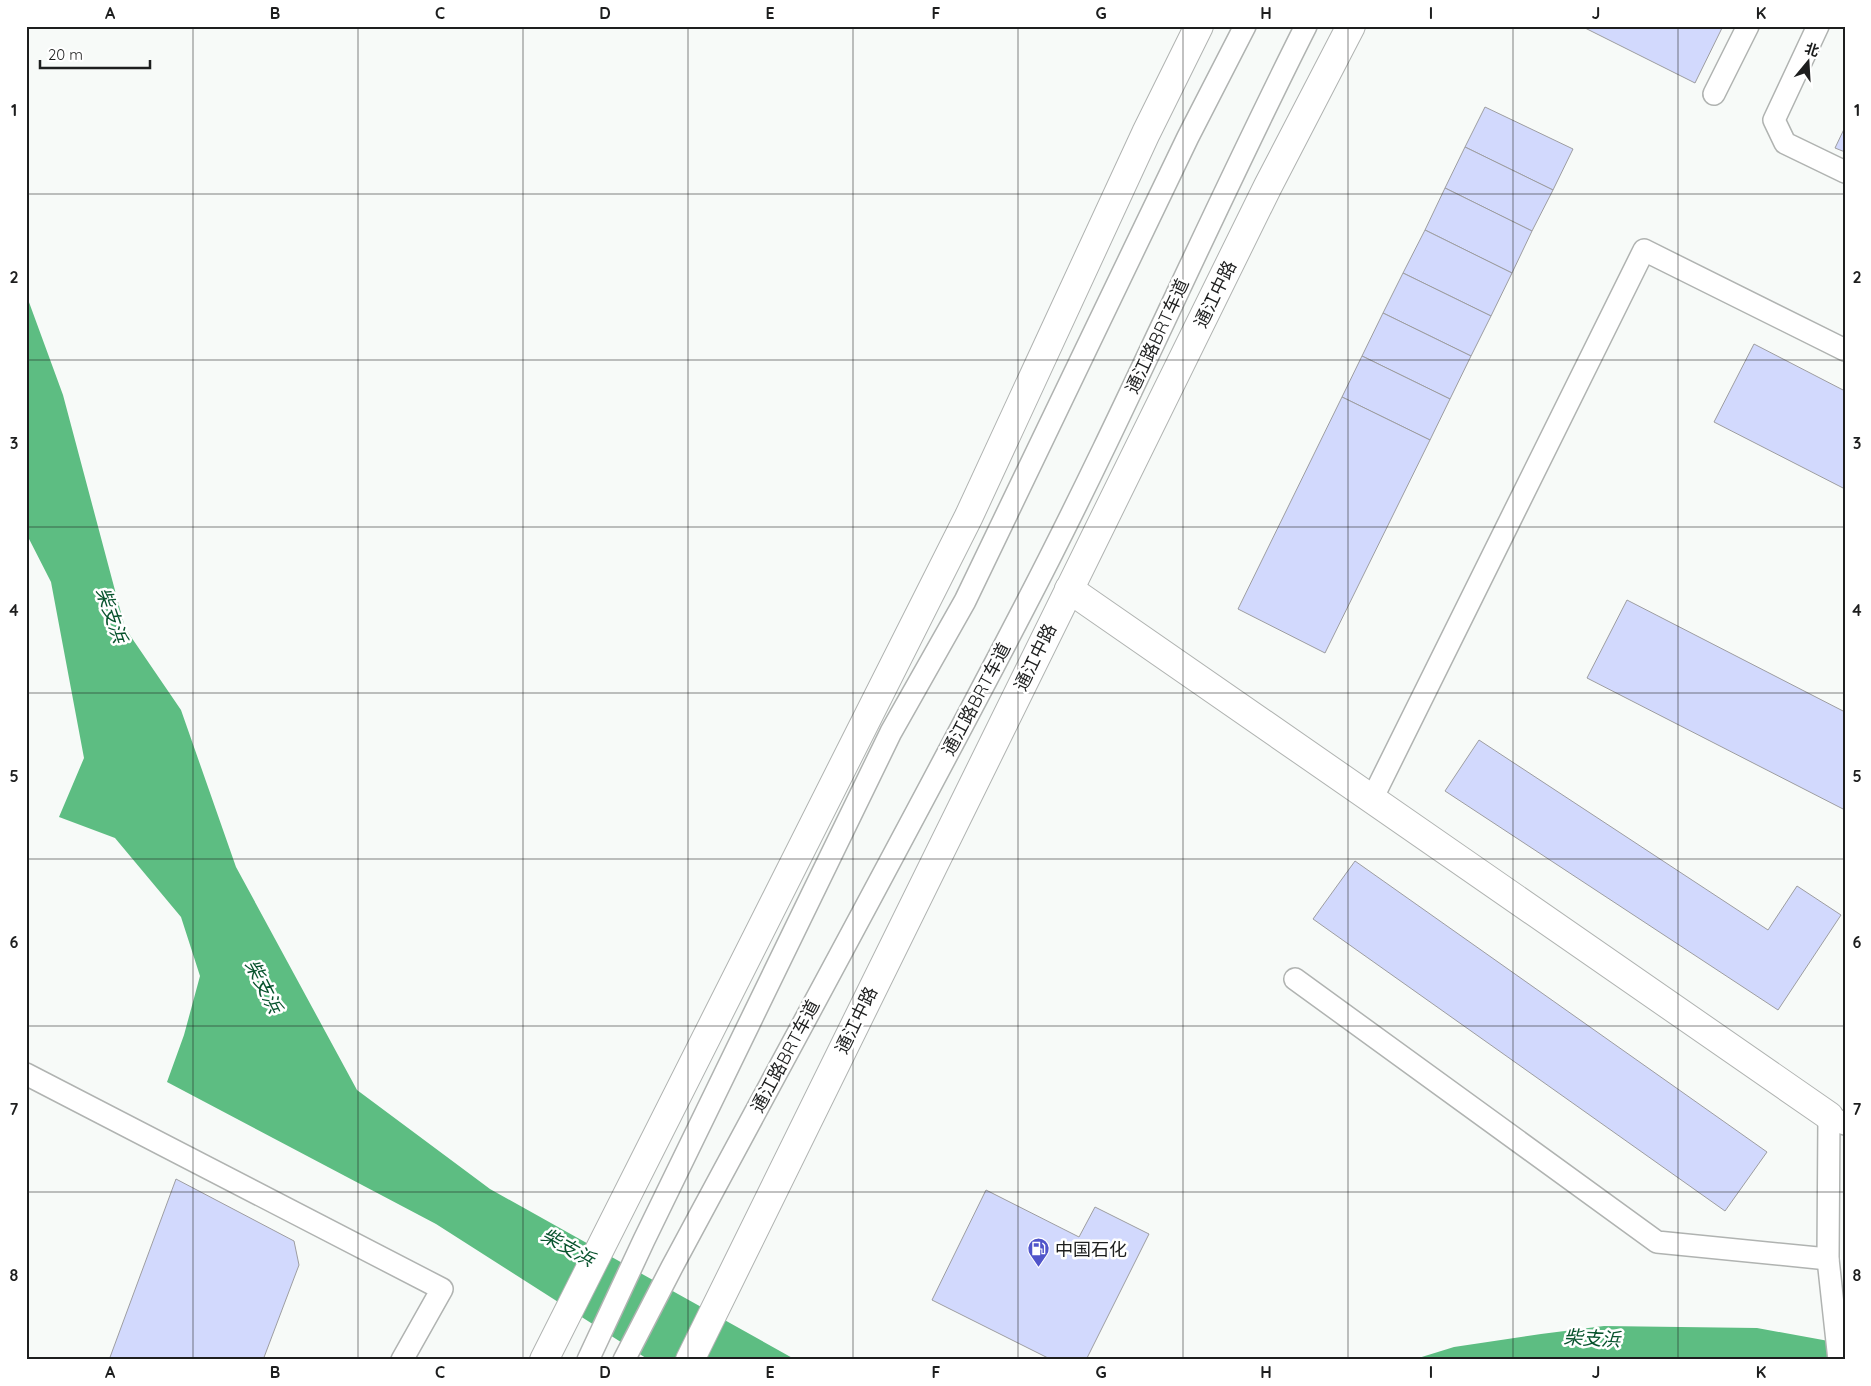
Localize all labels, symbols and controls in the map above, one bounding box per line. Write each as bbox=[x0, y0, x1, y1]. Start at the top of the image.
text: A bbox=[105, 3, 116, 23]
text: B bbox=[270, 3, 280, 23]
text: C bbox=[435, 3, 445, 23]
text: D bbox=[599, 3, 611, 23]
text: E bbox=[765, 3, 775, 23]
text: F bbox=[932, 3, 941, 23]
text: G bbox=[1095, 3, 1107, 23]
text: H bbox=[1260, 3, 1272, 23]
text: I bbox=[1429, 3, 1433, 23]
text: J bbox=[1592, 3, 1600, 23]
text: K bbox=[1756, 3, 1766, 23]
scale bar bbox=[40, 38, 150, 70]
north arrow bbox=[1784, 38, 1834, 88]
text: 北 bbox=[1803, 39, 1821, 60]
text: 20 m bbox=[48, 45, 83, 64]
text: 1 bbox=[11, 100, 17, 120]
text: 1 bbox=[1854, 100, 1860, 120]
street label: 通江中路 bbox=[1189, 257, 1241, 331]
text: 2 bbox=[9, 267, 19, 287]
text: 2 bbox=[1852, 267, 1862, 287]
street label: 通江路BRT车道 bbox=[1120, 275, 1194, 397]
text: 3 bbox=[10, 433, 18, 453]
text: 3 bbox=[1853, 433, 1861, 453]
water label: 柴支浜 bbox=[91, 584, 133, 648]
text: 4 bbox=[9, 600, 19, 620]
text: 4 bbox=[1852, 600, 1862, 620]
street label: 通江中路 bbox=[1009, 620, 1061, 694]
street label: 通江路BRT车道 bbox=[937, 639, 1015, 759]
text: 5 bbox=[9, 766, 19, 786]
text: 5 bbox=[1852, 766, 1862, 786]
text: 6 bbox=[10, 932, 19, 952]
text: 6 bbox=[1853, 932, 1862, 952]
water label: 柴支浜 bbox=[240, 955, 289, 1019]
street label: 通江中路 bbox=[830, 983, 882, 1057]
street label: 通江路BRT车道 bbox=[746, 996, 824, 1116]
text: 7 bbox=[10, 1099, 19, 1119]
text: 7 bbox=[1853, 1099, 1862, 1119]
water label: 柴支浜 bbox=[537, 1223, 600, 1272]
fuel station icon: 中国石化 bbox=[1027, 1237, 1051, 1268]
place label: 中国石化 bbox=[1055, 1238, 1127, 1261]
text: 8 bbox=[10, 1265, 19, 1285]
text: 8 bbox=[1853, 1265, 1862, 1285]
water label: 柴支浜 bbox=[1563, 1325, 1623, 1352]
text: A bbox=[105, 1362, 116, 1382]
text: B bbox=[270, 1362, 280, 1382]
text: C bbox=[435, 1362, 445, 1382]
text: D bbox=[599, 1362, 611, 1382]
text: E bbox=[765, 1362, 775, 1382]
text: F bbox=[932, 1362, 941, 1382]
text: G bbox=[1095, 1362, 1107, 1382]
text: H bbox=[1260, 1362, 1272, 1382]
text: I bbox=[1429, 1362, 1433, 1382]
text: J bbox=[1592, 1362, 1600, 1382]
text: K bbox=[1756, 1362, 1766, 1382]

